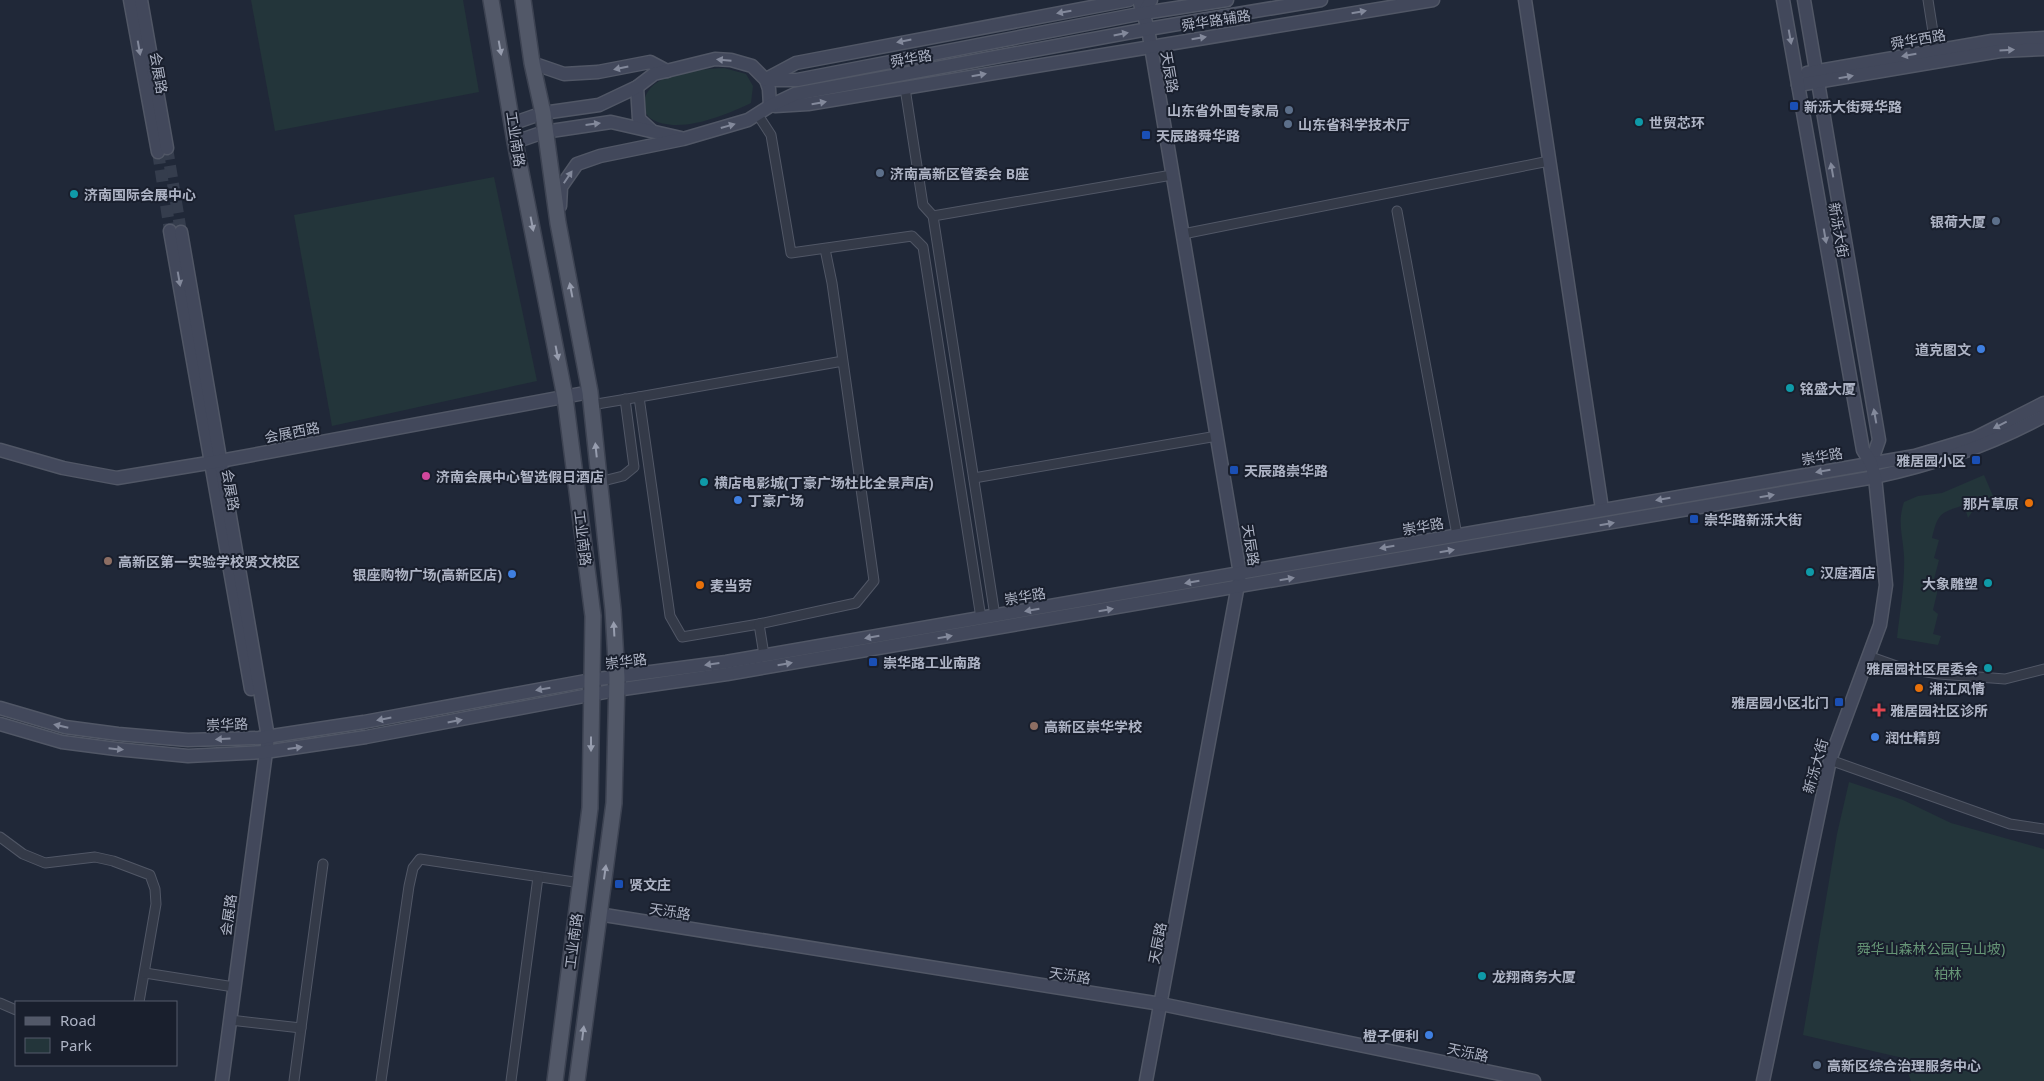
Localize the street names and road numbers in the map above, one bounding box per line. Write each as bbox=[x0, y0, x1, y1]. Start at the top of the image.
street label: 舜华路辅路 bbox=[1180, 5, 1252, 35]
street label: 舜华西路 bbox=[1889, 25, 1947, 53]
street label: 舜华路 bbox=[889, 45, 933, 71]
street label: 天辰路 bbox=[1157, 50, 1183, 94]
street label: 会展路 bbox=[146, 51, 172, 95]
street label: 工业南路 bbox=[502, 110, 530, 168]
street label: 新泺大街 bbox=[1825, 201, 1853, 259]
street label: 会展西路 bbox=[263, 417, 321, 447]
street label: 崇华路 bbox=[1800, 443, 1844, 469]
street label: 会展路 bbox=[218, 468, 244, 512]
street label: 工业南路 bbox=[570, 509, 596, 567]
street label: 崇华路 bbox=[1401, 513, 1445, 539]
street label: 天辰路 bbox=[1238, 523, 1264, 567]
street label: 崇华路 bbox=[1003, 583, 1047, 609]
street label: 崇华路 bbox=[604, 649, 648, 673]
street label: 崇华路 bbox=[206, 714, 248, 734]
street label: 新泺大街 bbox=[1798, 736, 1832, 796]
street label: 会展路 bbox=[216, 893, 240, 937]
street label: 天泺路 bbox=[648, 898, 692, 924]
street label: 工业南路 bbox=[560, 912, 586, 970]
street label: 天辰路 bbox=[1144, 921, 1170, 965]
street label: 天泺路 bbox=[1048, 962, 1092, 988]
street label: 天泺路 bbox=[1445, 1038, 1491, 1066]

